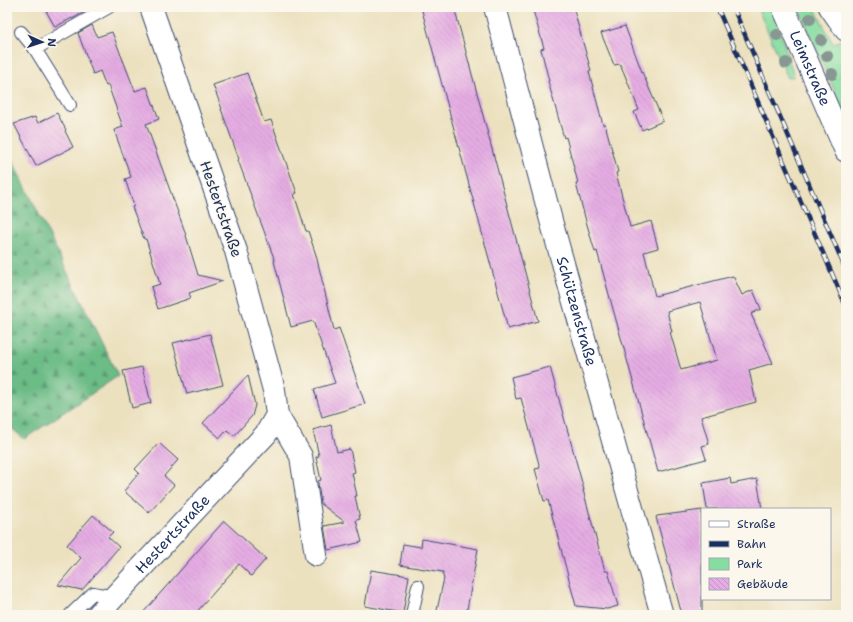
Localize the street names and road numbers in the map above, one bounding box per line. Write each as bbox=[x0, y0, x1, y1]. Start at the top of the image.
street label: Leimstraße bbox=[785, 27, 835, 109]
street label: Hestertstraße bbox=[195, 158, 247, 260]
street label: Schützenstraße bbox=[552, 254, 601, 368]
street label: Hestertstraße bbox=[131, 490, 214, 578]

